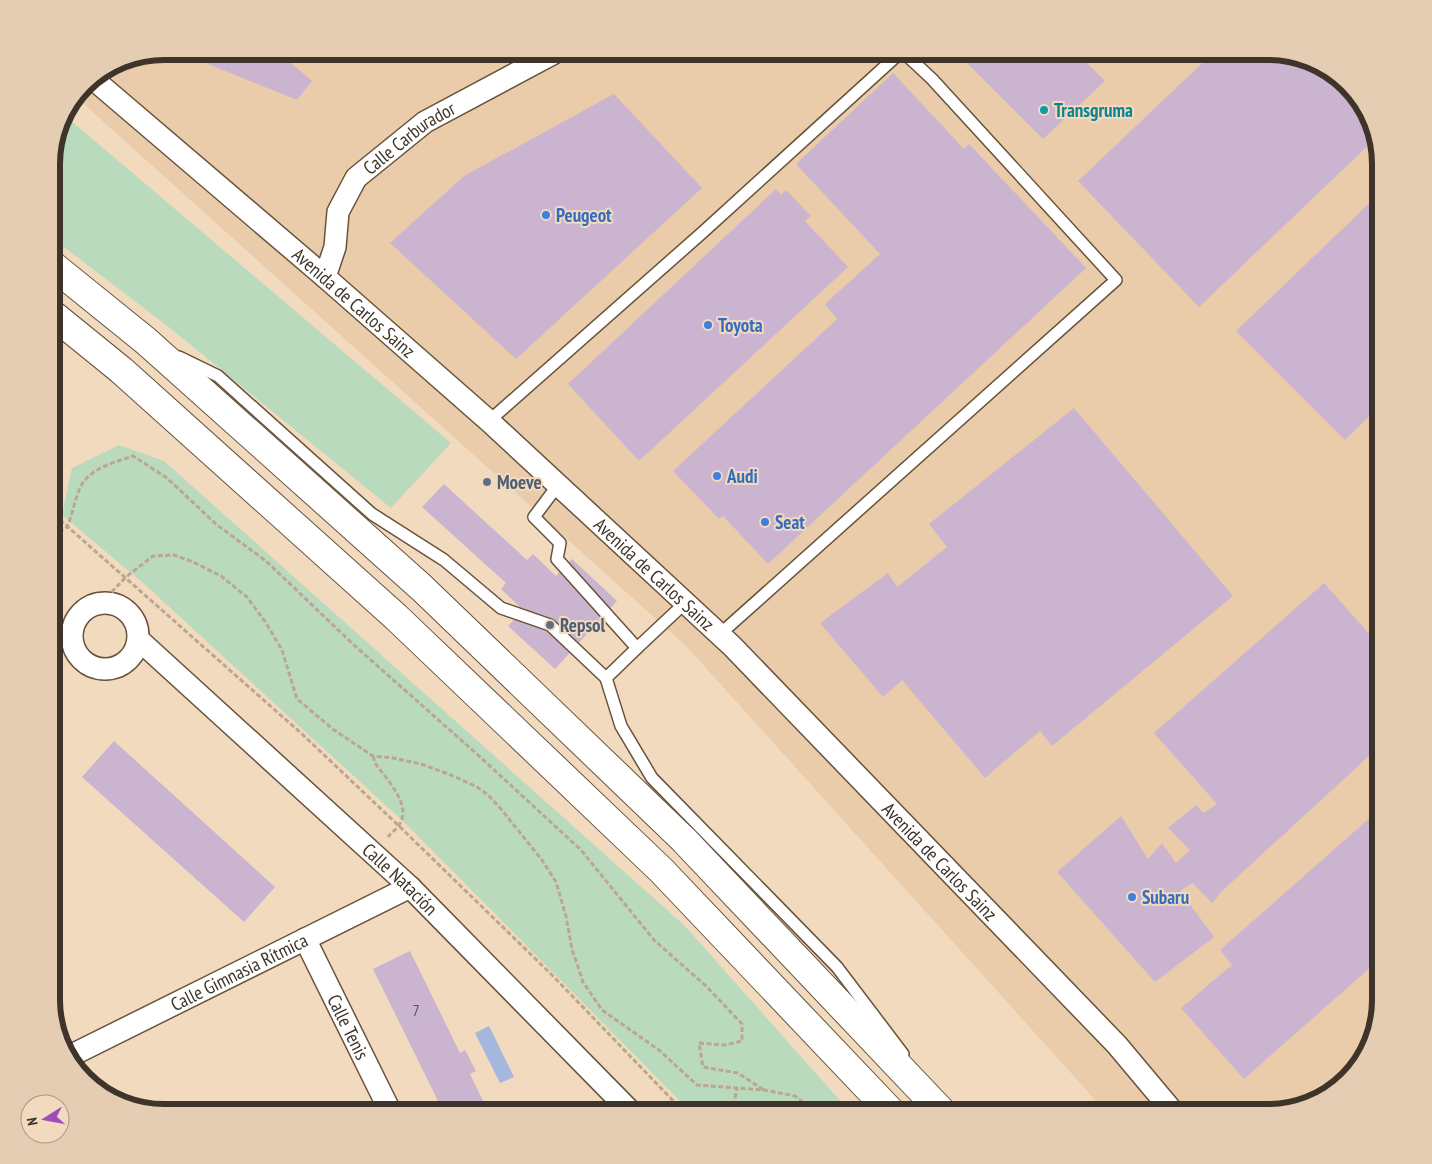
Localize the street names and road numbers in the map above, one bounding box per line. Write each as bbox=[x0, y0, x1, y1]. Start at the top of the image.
street label: Calle Carburador bbox=[358, 96, 460, 180]
street label: Avenida de Carlos Sainz bbox=[287, 242, 420, 363]
street label: Avenida de Carlos Sainz bbox=[589, 512, 720, 636]
street label: Avenida de Carlos Sainz bbox=[877, 797, 1002, 926]
street label: Calle Natación bbox=[357, 838, 443, 920]
street label: Calle Gimnasia Rítmica bbox=[166, 928, 312, 1016]
street label: Calle Tenis bbox=[322, 990, 375, 1063]

